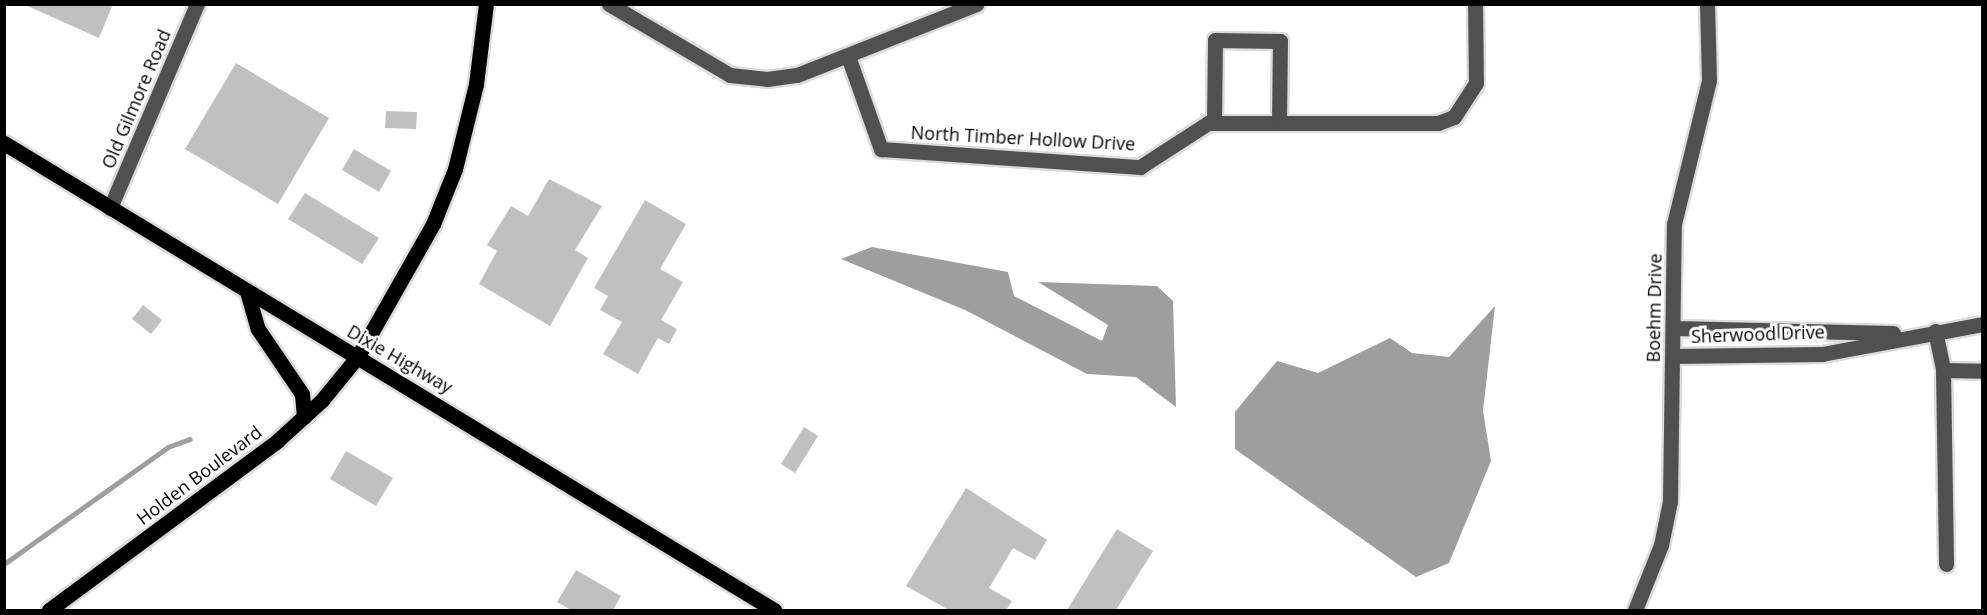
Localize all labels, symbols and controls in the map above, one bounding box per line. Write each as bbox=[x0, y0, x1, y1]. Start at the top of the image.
street label: Old Gilmore Road bbox=[97, 26, 175, 172]
street label: North Timber Hollow Drive bbox=[910, 121, 1136, 155]
street label: Boehm Drive bbox=[1642, 253, 1666, 363]
street label: Dixie Highway bbox=[344, 320, 456, 398]
street label: Sherwood Drive bbox=[1691, 321, 1825, 347]
street label: Holden Boulevard bbox=[132, 421, 266, 529]

